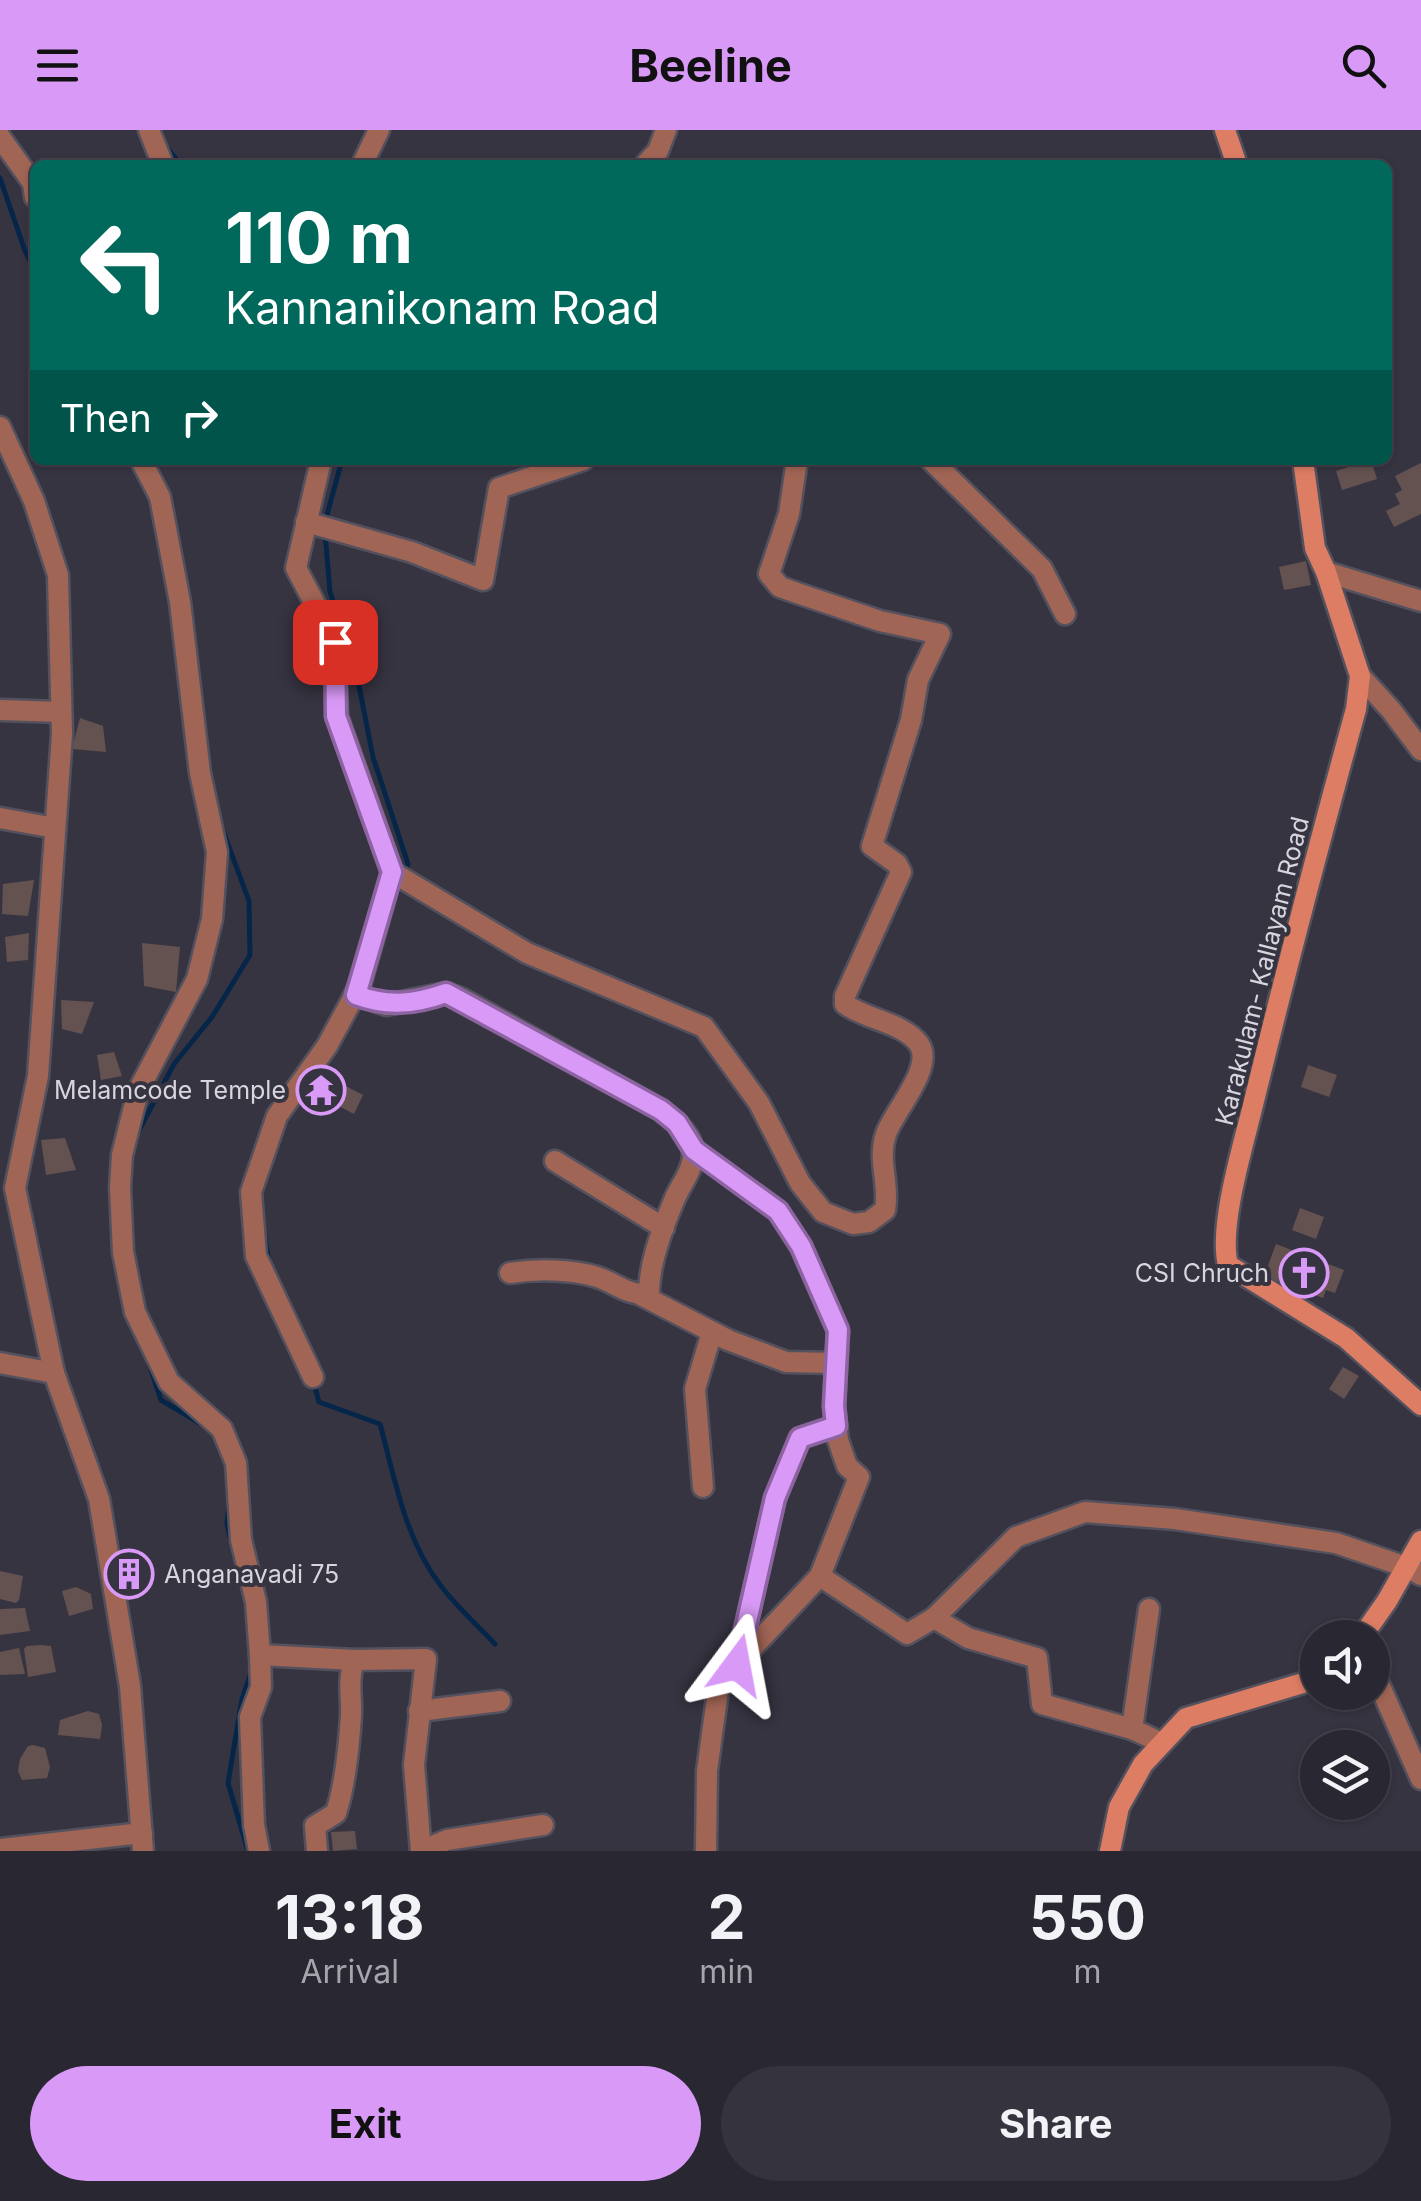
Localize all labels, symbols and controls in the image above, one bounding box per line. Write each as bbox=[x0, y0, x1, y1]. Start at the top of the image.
icon: menu bbox=[30, 38, 85, 93]
text: Beeline bbox=[629, 38, 792, 93]
icon: search bbox=[1336, 38, 1391, 93]
text: 110 m bbox=[225, 195, 413, 280]
icon: left bbox=[60, 200, 190, 330]
text: Kannanikonam Road bbox=[225, 280, 660, 335]
icon: right bbox=[172, 390, 227, 445]
text: Then bbox=[60, 395, 152, 441]
pin bbox=[293, 600, 378, 685]
icon: arrive bbox=[308, 615, 363, 670]
street label: Karakulam- Kallayam Road bbox=[1209, 814, 1315, 1128]
temple icon: Melamcode Temple bbox=[295, 1064, 347, 1116]
place label: Melamcode Temple bbox=[54, 1075, 286, 1105]
church icon: CSI Chruch bbox=[1278, 1247, 1330, 1299]
place label: CSI Chruch bbox=[1135, 1258, 1269, 1288]
building icon: Anganavadi 75 bbox=[103, 1548, 155, 1600]
place label: Anganavadi 75 bbox=[164, 1559, 339, 1589]
position arrow bbox=[685, 1613, 789, 1717]
map controls bbox=[1300, 1620, 1390, 1820]
button: sound bbox=[1300, 1620, 1390, 1710]
button: layers bbox=[1300, 1730, 1390, 1820]
text: 13:18 bbox=[275, 1881, 424, 1953]
text: 2 bbox=[708, 1881, 746, 1953]
text: 550 bbox=[1029, 1881, 1146, 1953]
text: Arrival bbox=[300, 1952, 399, 1991]
text: min bbox=[699, 1952, 754, 1991]
text: m bbox=[1073, 1952, 1102, 1991]
button: Exit bbox=[30, 2066, 701, 2181]
button: Share bbox=[721, 2066, 1391, 2181]

